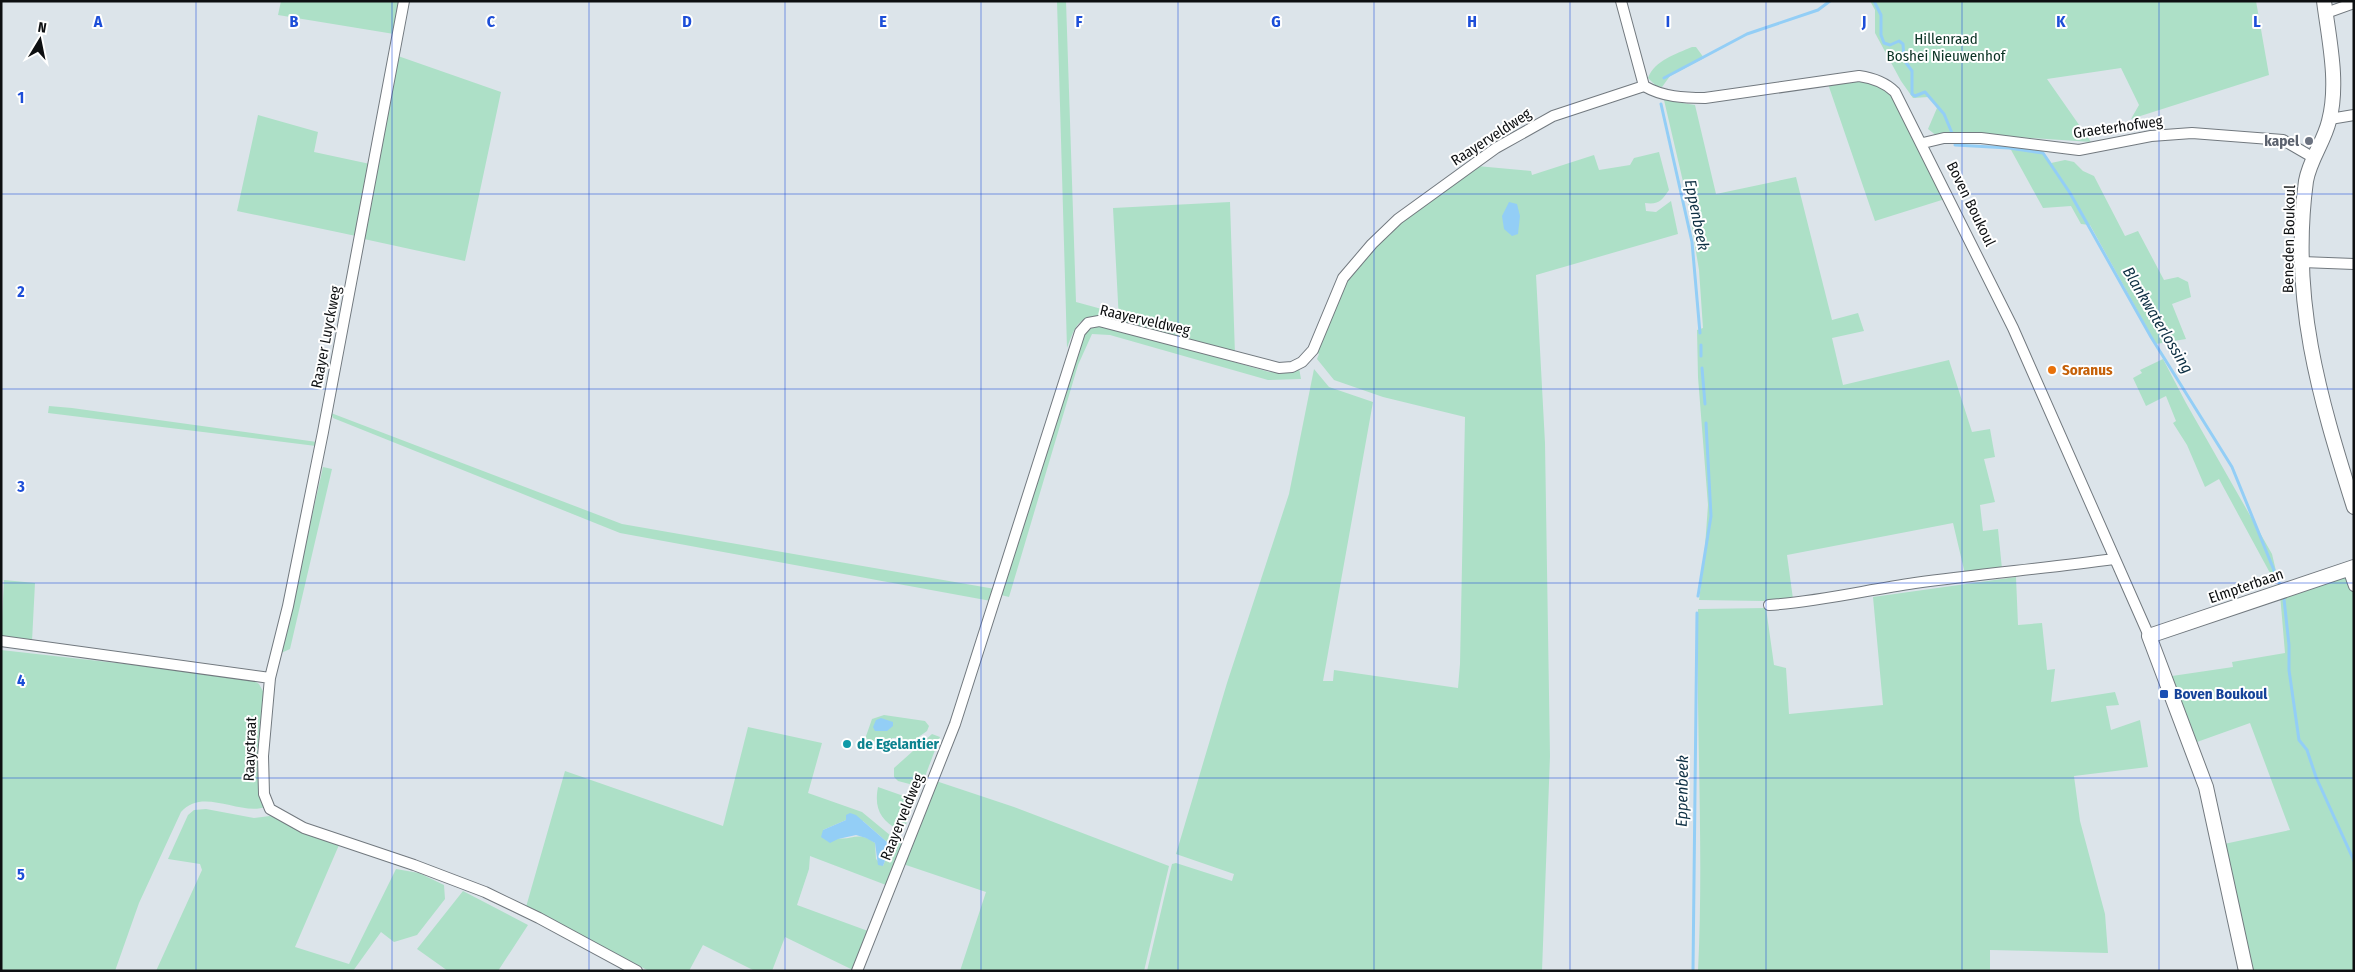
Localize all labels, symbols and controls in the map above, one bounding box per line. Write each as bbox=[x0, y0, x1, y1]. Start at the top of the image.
text: A bbox=[93, 12, 103, 31]
text: B bbox=[290, 12, 299, 31]
text: C bbox=[487, 12, 496, 31]
text: D bbox=[682, 12, 692, 31]
text: E bbox=[879, 12, 887, 31]
text: F bbox=[1075, 12, 1083, 31]
text: G bbox=[1271, 12, 1281, 31]
text: H bbox=[1467, 12, 1477, 31]
text: I bbox=[1666, 12, 1670, 31]
text: J bbox=[1861, 12, 1866, 31]
text: K bbox=[2056, 12, 2066, 31]
text: L bbox=[2253, 12, 2261, 31]
north arrow bbox=[15, 15, 65, 65]
text: N bbox=[37, 19, 48, 37]
park label: Hillenraad Boshei Nieuwenhof bbox=[1887, 30, 2007, 65]
text: 1 bbox=[18, 88, 24, 107]
street label: Raayerveldweg bbox=[1448, 104, 1534, 170]
street label: Graeterhofweg bbox=[2072, 112, 2164, 142]
place label: kapel bbox=[2264, 132, 2300, 150]
marker: kapel bbox=[2303, 135, 2315, 147]
street label: Boven Boukoul bbox=[1943, 159, 1999, 249]
water label: Eppenbeek bbox=[1681, 178, 1713, 252]
street label: Beneden Boukoul bbox=[2279, 185, 2299, 293]
water label: Blankwaterlossing bbox=[2119, 263, 2197, 377]
text: 2 bbox=[16, 282, 25, 301]
street label: Raayer Luyckweg bbox=[307, 284, 345, 390]
street label: Raayerveldweg bbox=[1098, 301, 1192, 339]
place label: Soranus bbox=[2062, 361, 2113, 379]
marker: Soranus bbox=[2046, 364, 2058, 376]
text: 3 bbox=[16, 477, 25, 496]
street label: Elmpterbaan bbox=[2206, 565, 2286, 607]
text: 4 bbox=[17, 671, 25, 690]
place label: Boven Boukoul bbox=[2174, 685, 2268, 703]
marker: Boven Boukoul bbox=[2158, 688, 2170, 700]
street label: Raaystraat bbox=[240, 716, 260, 782]
place label: de Egelantier bbox=[857, 735, 940, 753]
marker: de Egelantier bbox=[841, 738, 853, 750]
water label: Eppenbeek bbox=[1672, 755, 1692, 827]
street label: Raayerveldweg bbox=[876, 771, 928, 863]
text: 5 bbox=[17, 865, 25, 884]

